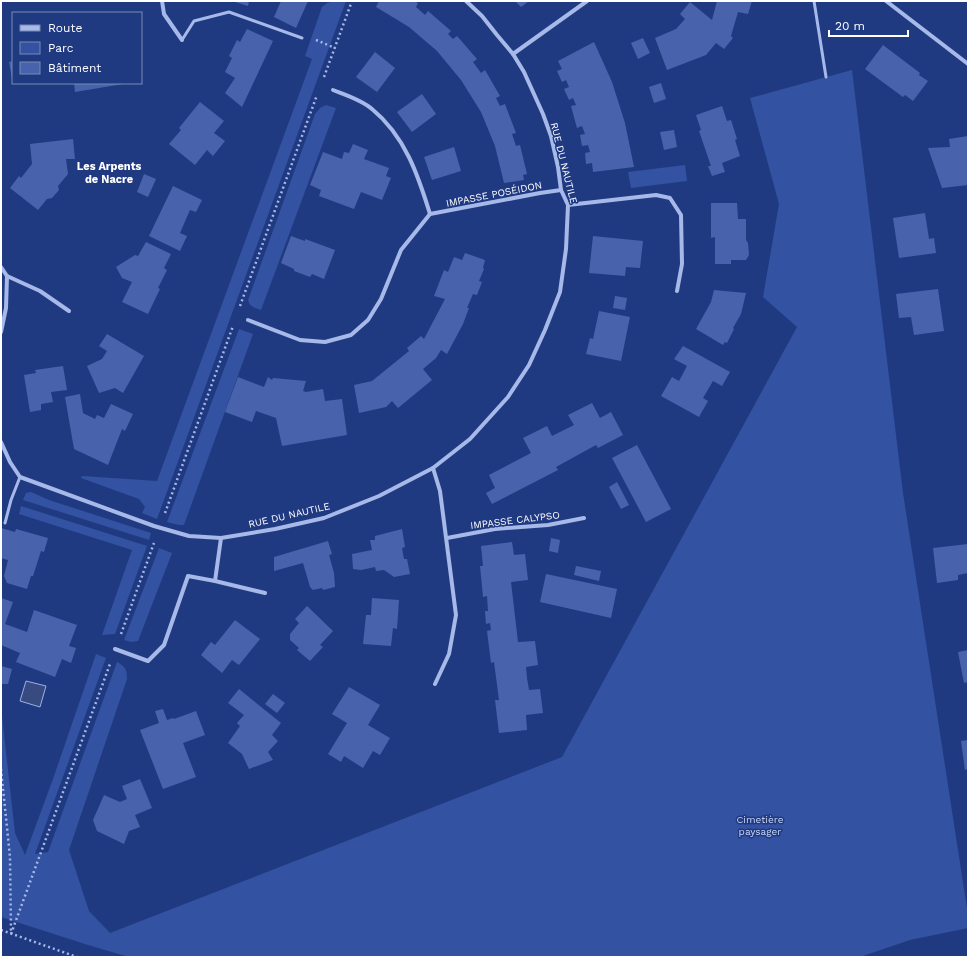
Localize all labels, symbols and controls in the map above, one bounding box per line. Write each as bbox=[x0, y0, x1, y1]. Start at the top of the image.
legend bbox=[12, 12, 142, 84]
scale bar bbox=[829, 12, 908, 38]
text: 20 m bbox=[835, 19, 865, 33]
text: Route bbox=[48, 21, 82, 35]
text: Parc bbox=[48, 41, 74, 55]
text: Bâtiment bbox=[48, 61, 101, 75]
street label: RUE DU NAUTILE bbox=[549, 121, 579, 205]
district label: Les Arpents de Nacre bbox=[77, 160, 141, 186]
street label: IMPASSE POSÉIDON bbox=[445, 179, 543, 209]
street label: RUE DU NAUTILE bbox=[247, 500, 331, 530]
street label: IMPASSE CALYPSO bbox=[470, 509, 560, 531]
park label: Cimetière paysager bbox=[737, 814, 784, 837]

